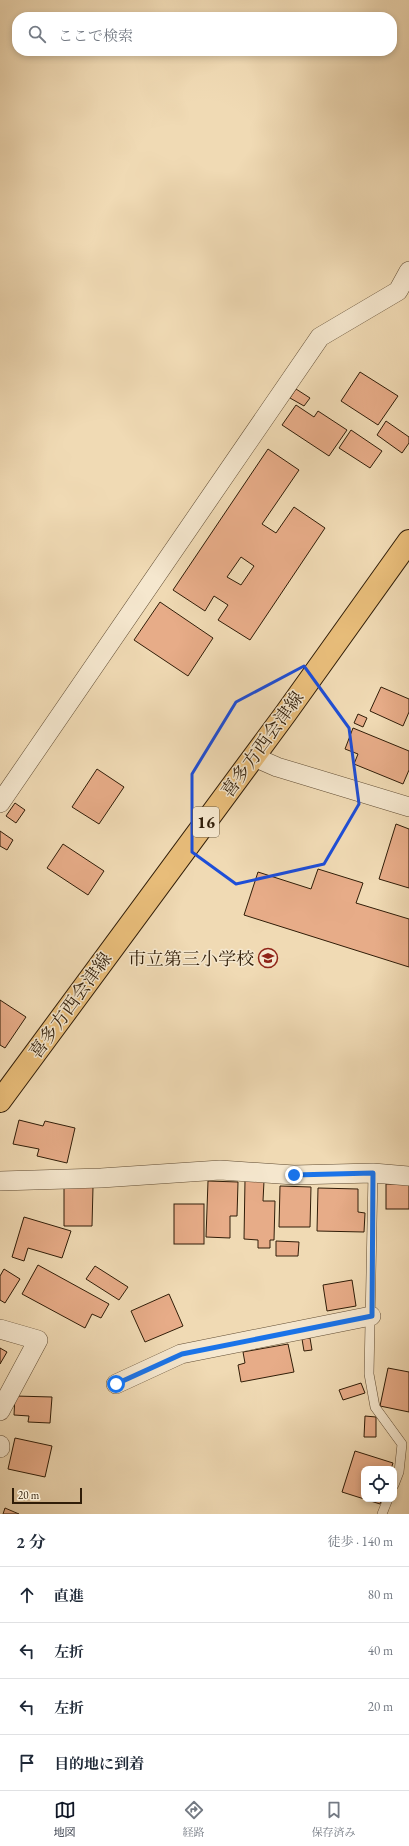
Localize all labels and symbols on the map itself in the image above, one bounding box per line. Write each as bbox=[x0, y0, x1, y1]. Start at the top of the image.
street label: 喜多方西会津線 bbox=[216, 686, 308, 802]
road number: 16 bbox=[193, 807, 219, 837]
street label: 喜多方西会津線 bbox=[24, 947, 116, 1063]
place label: 市立第三小学校 bbox=[128, 947, 254, 970]
school or university icon: 市立第三小学校 bbox=[257, 947, 279, 969]
route end bbox=[285, 1166, 303, 1184]
route start bbox=[107, 1375, 125, 1393]
scale bar bbox=[12, 1486, 82, 1505]

